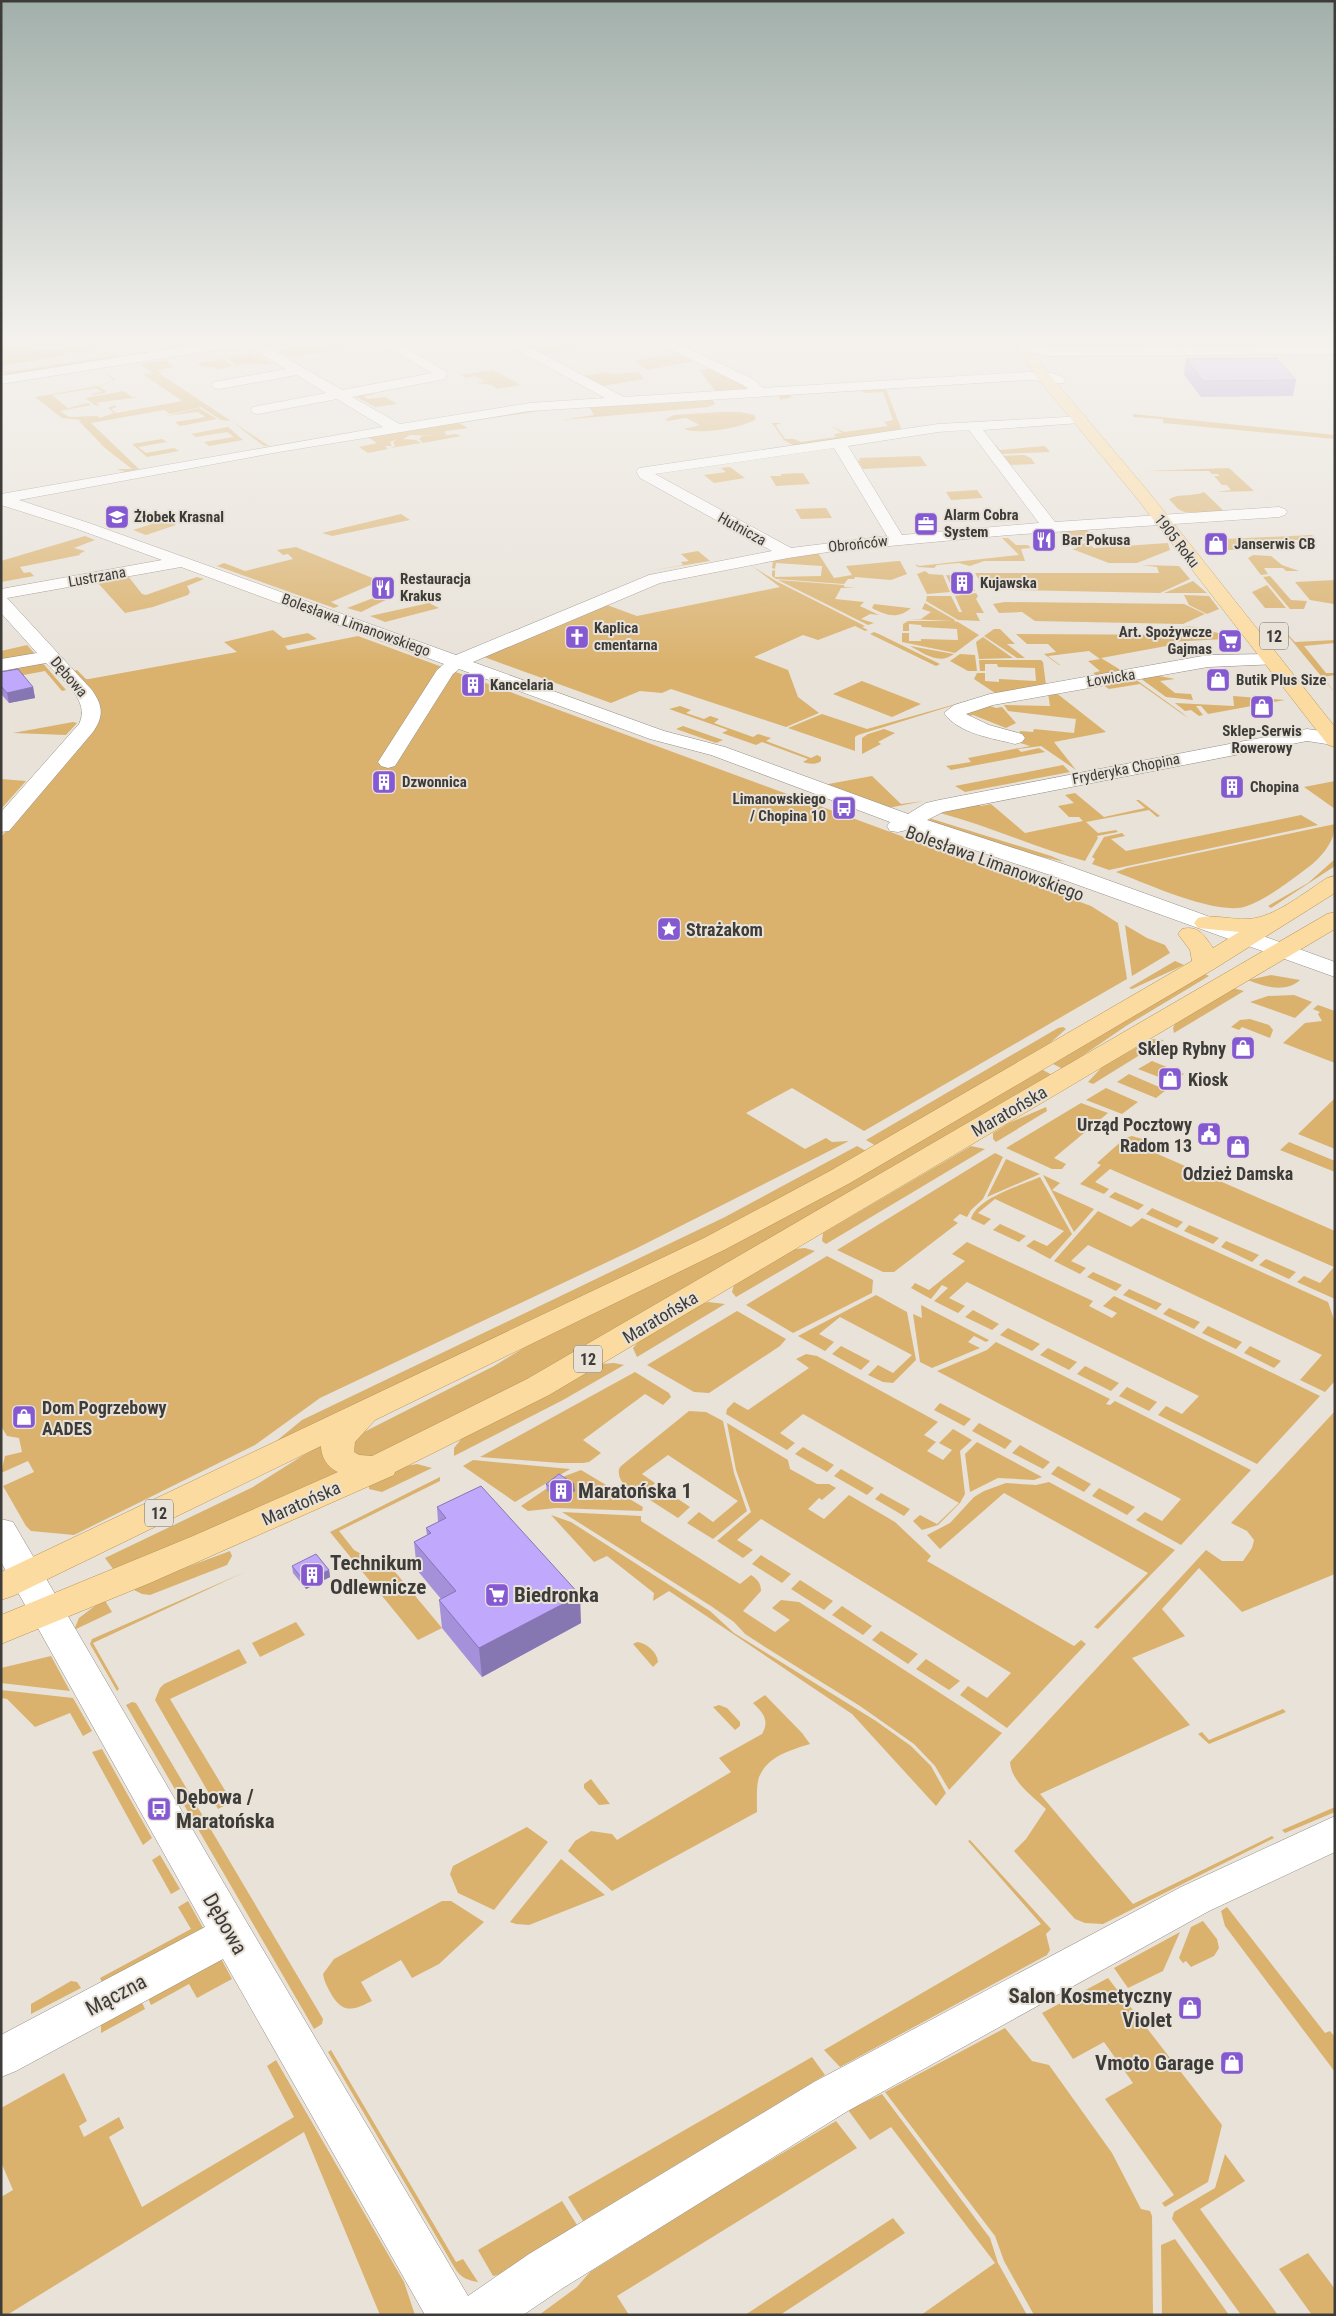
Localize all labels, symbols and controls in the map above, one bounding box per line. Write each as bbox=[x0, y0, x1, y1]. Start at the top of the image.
school or university icon: Żłobek Krasnal bbox=[104, 504, 130, 530]
place label: Alarm Cobra System bbox=[944, 506, 1019, 541]
place label: Żłobek Krasnal bbox=[134, 508, 224, 526]
street label: Hutnicza bbox=[715, 508, 769, 550]
office icon: Alarm Cobra System bbox=[913, 511, 939, 537]
street label: 1905 Roku bbox=[1151, 511, 1203, 571]
restaurant icon: Bar Pokusa bbox=[1031, 527, 1057, 553]
place label: Bar Pokusa bbox=[1062, 531, 1130, 549]
shop icon: Janserwis CB bbox=[1203, 531, 1229, 557]
street label: Obrońców bbox=[827, 532, 889, 556]
place label: Janserwis CB bbox=[1234, 535, 1315, 553]
street label: Lustrzana bbox=[67, 563, 127, 591]
place label: Restauracja Krakus bbox=[400, 570, 471, 605]
building icon: Kujawska bbox=[949, 570, 975, 596]
place label: Kujawska bbox=[980, 574, 1037, 592]
restaurant icon: Restauracja Krakus bbox=[370, 575, 396, 601]
street label: Bolesława Limanowskiego bbox=[279, 590, 433, 660]
place label: Kaplica cmentarna bbox=[594, 619, 658, 654]
road number: 12 bbox=[1260, 622, 1288, 650]
place label: Art. Spożywcze Gajmas bbox=[1119, 623, 1212, 658]
church icon: Kaplica cmentarna bbox=[564, 624, 590, 650]
supermarket icon: Art. Spożywcze Gajmas bbox=[1217, 628, 1243, 654]
street label: Dębowa bbox=[47, 653, 91, 701]
street label: Łowicka bbox=[1086, 665, 1136, 691]
shop icon: Butik Plus Size bbox=[1205, 667, 1231, 693]
place label: Butik Plus Size bbox=[1236, 671, 1326, 689]
building icon: Kancelaria bbox=[460, 672, 486, 698]
place label: Kancelaria bbox=[490, 676, 554, 694]
shop icon: Sklep-Serwis Rowerowy bbox=[1249, 694, 1275, 720]
place label: Sklep-Serwis Rowerowy bbox=[1222, 722, 1302, 757]
street label: Fryderyka Chopina bbox=[1071, 750, 1181, 788]
building icon: Dzwonnica bbox=[371, 769, 397, 795]
place label: Dzwonnica bbox=[402, 773, 467, 791]
building icon: Chopina bbox=[1219, 774, 1245, 800]
place label: Chopina bbox=[1250, 778, 1299, 796]
place label: Limanowskiego / Chopina 10 bbox=[733, 790, 826, 825]
bus stop icon: Limanowskiego / Chopina 10 bbox=[831, 795, 857, 821]
street label: Bolesława Limanowskiego bbox=[903, 821, 1087, 905]
place icon: Strażakom bbox=[656, 916, 682, 942]
place label: Strażakom bbox=[686, 919, 763, 940]
shop icon: Sklep Rybny bbox=[1230, 1035, 1256, 1061]
place label: Sklep Rybny bbox=[1138, 1038, 1226, 1059]
shop icon: Kiosk bbox=[1157, 1066, 1183, 1092]
place label: Kiosk bbox=[1188, 1069, 1229, 1090]
street label: Maratońska bbox=[967, 1081, 1051, 1141]
place label: Urząd Pocztowy Radom 13 bbox=[1077, 1114, 1192, 1156]
public building icon: Urząd Pocztowy Radom 13 bbox=[1196, 1121, 1222, 1147]
shop icon: Odzież Damska bbox=[1225, 1134, 1251, 1160]
place label: Odzież Damska bbox=[1183, 1163, 1293, 1184]
street label: Maratońska bbox=[619, 1286, 701, 1348]
road number: 12 bbox=[574, 1346, 602, 1372]
place label: Dom Pogrzebowy AADES bbox=[42, 1397, 167, 1439]
shop icon: Dom Pogrzebowy AADES bbox=[11, 1404, 37, 1430]
street label: Maratońska bbox=[258, 1476, 344, 1530]
building icon: Maratońska 1 bbox=[548, 1478, 574, 1504]
place label: Maratońska 1 bbox=[578, 1479, 692, 1503]
road number: 12 bbox=[145, 1500, 173, 1526]
place label: Technikum Odlewnicze bbox=[330, 1551, 426, 1599]
building icon: Technikum Odlewnicze bbox=[299, 1562, 325, 1588]
supermarket icon: Biedronka bbox=[484, 1582, 510, 1608]
place label: Biedronka bbox=[514, 1583, 599, 1607]
place label: Dębowa / Maratońska bbox=[176, 1785, 275, 1833]
bus stop icon: Dębowa / Maratońska bbox=[146, 1796, 172, 1822]
street label: Dębowa bbox=[198, 1889, 252, 1959]
street label: Mączna bbox=[82, 1969, 150, 2021]
place label: Salon Kosmetyczny Violet bbox=[1008, 1984, 1173, 2032]
shop icon: Salon Kosmetyczny Violet bbox=[1177, 1995, 1203, 2021]
shop icon: Vmoto Garage bbox=[1219, 2050, 1245, 2076]
place label: Vmoto Garage bbox=[1095, 2051, 1214, 2075]

